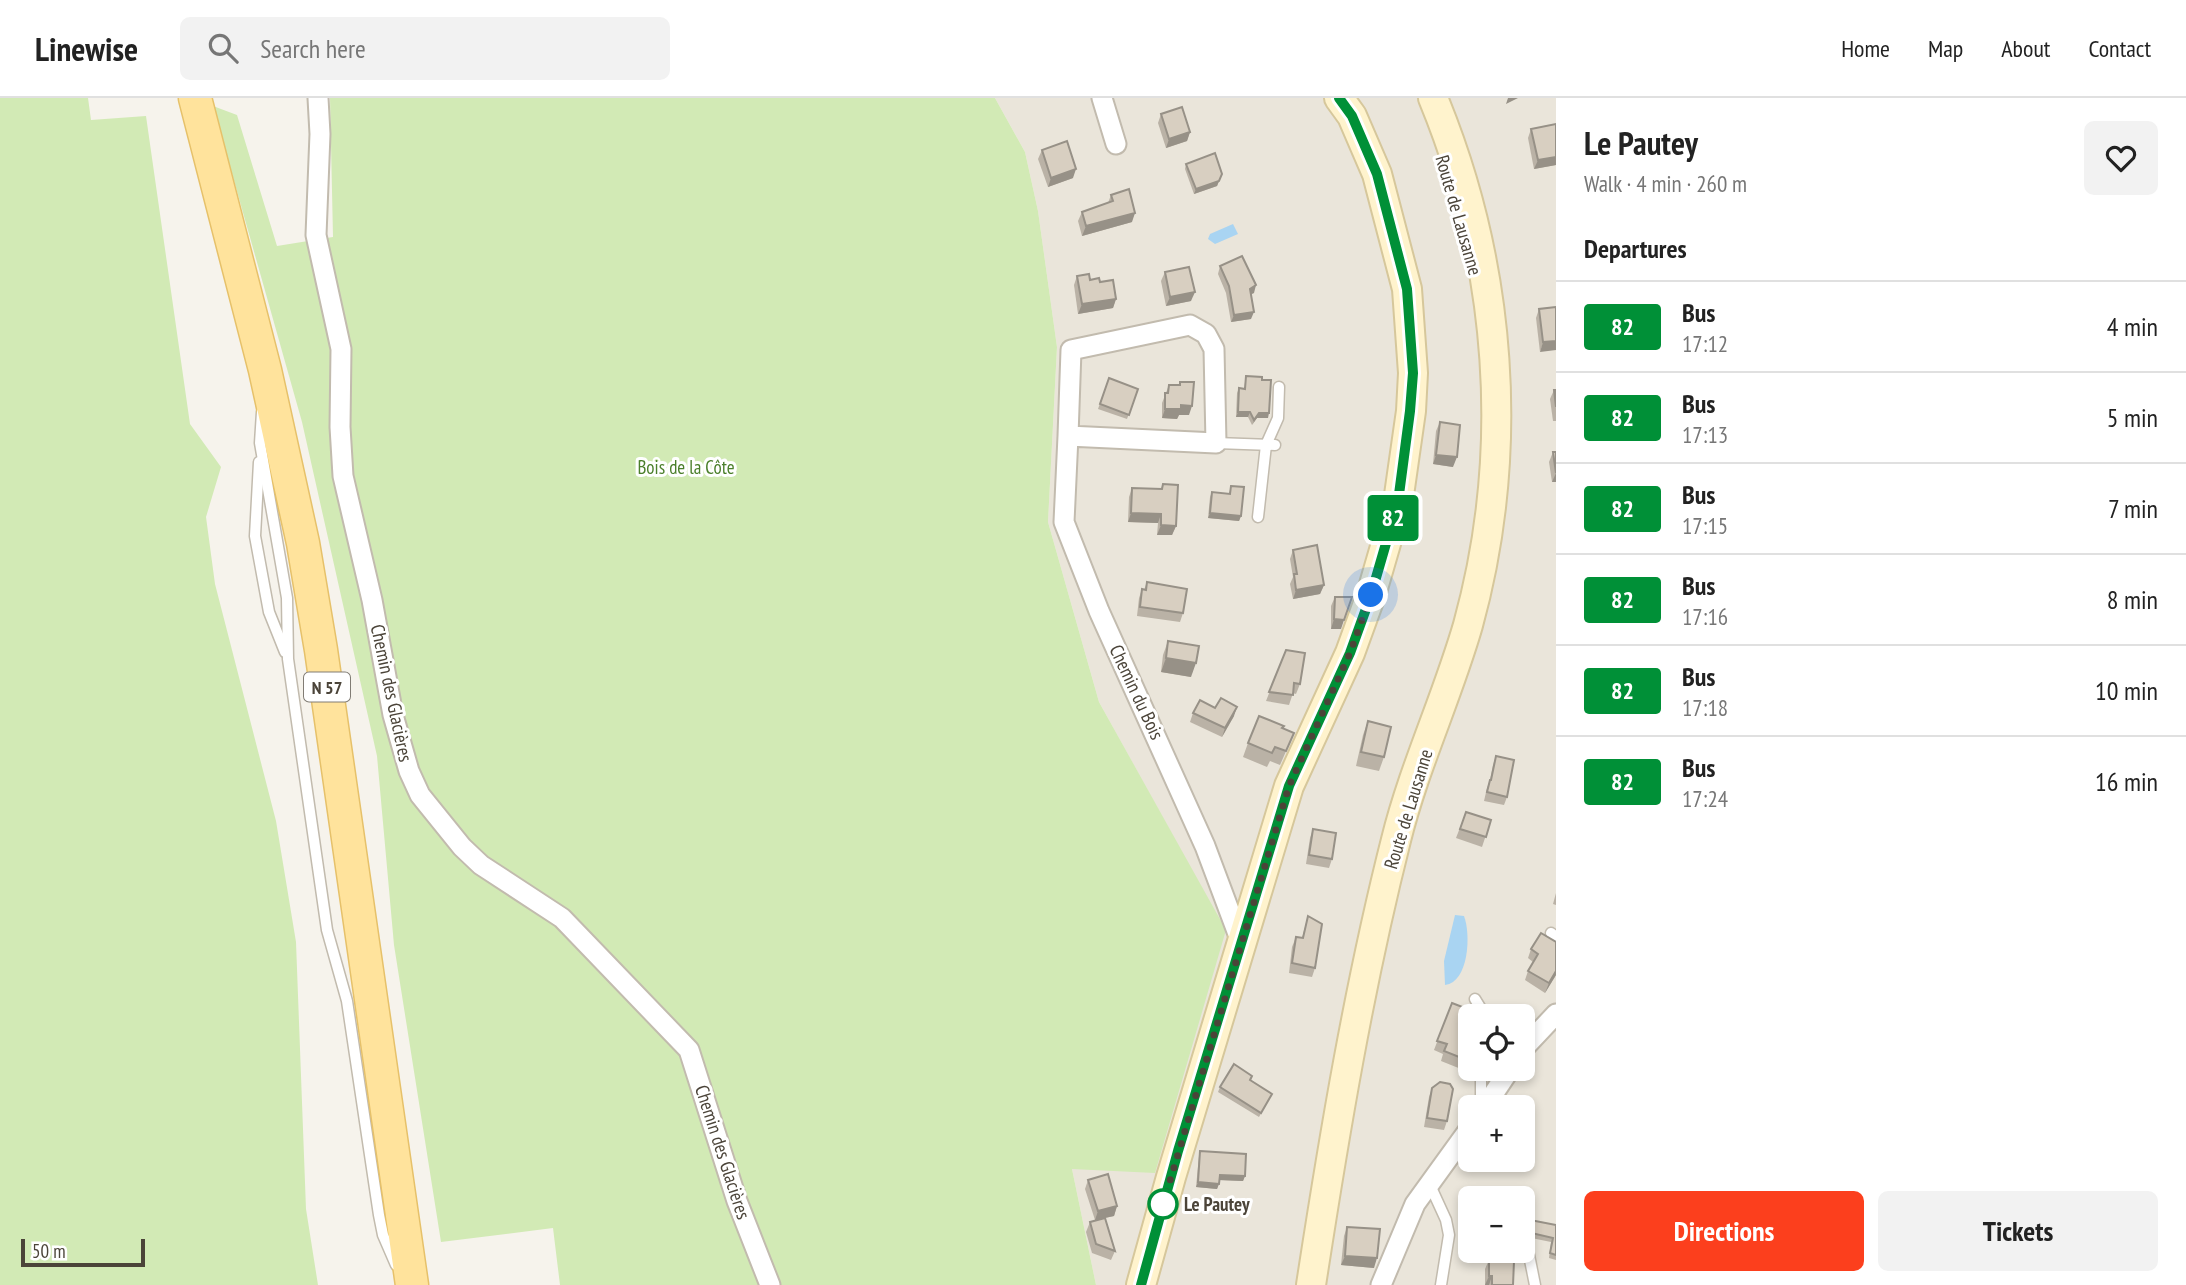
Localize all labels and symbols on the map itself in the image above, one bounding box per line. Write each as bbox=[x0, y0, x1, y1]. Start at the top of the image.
street label: Route de Lausanne bbox=[1430, 152, 1488, 278]
park label: Bois de la Côte bbox=[637, 455, 735, 479]
line badge: 82 bbox=[1362, 495, 1424, 541]
your location bbox=[1353, 577, 1388, 612]
street label: Chemin des Glacières bbox=[366, 622, 418, 764]
street label: Chemin du Bois bbox=[1105, 641, 1169, 743]
road number: N 57 bbox=[304, 672, 350, 702]
street label: Route de Lausanne bbox=[1378, 746, 1438, 872]
street label: Chemin des Glacières bbox=[690, 1082, 756, 1222]
marker: Le Pautey bbox=[1148, 1189, 1178, 1219]
place label: Le Pautey bbox=[1184, 1192, 1250, 1216]
scale bar bbox=[21, 1236, 145, 1268]

